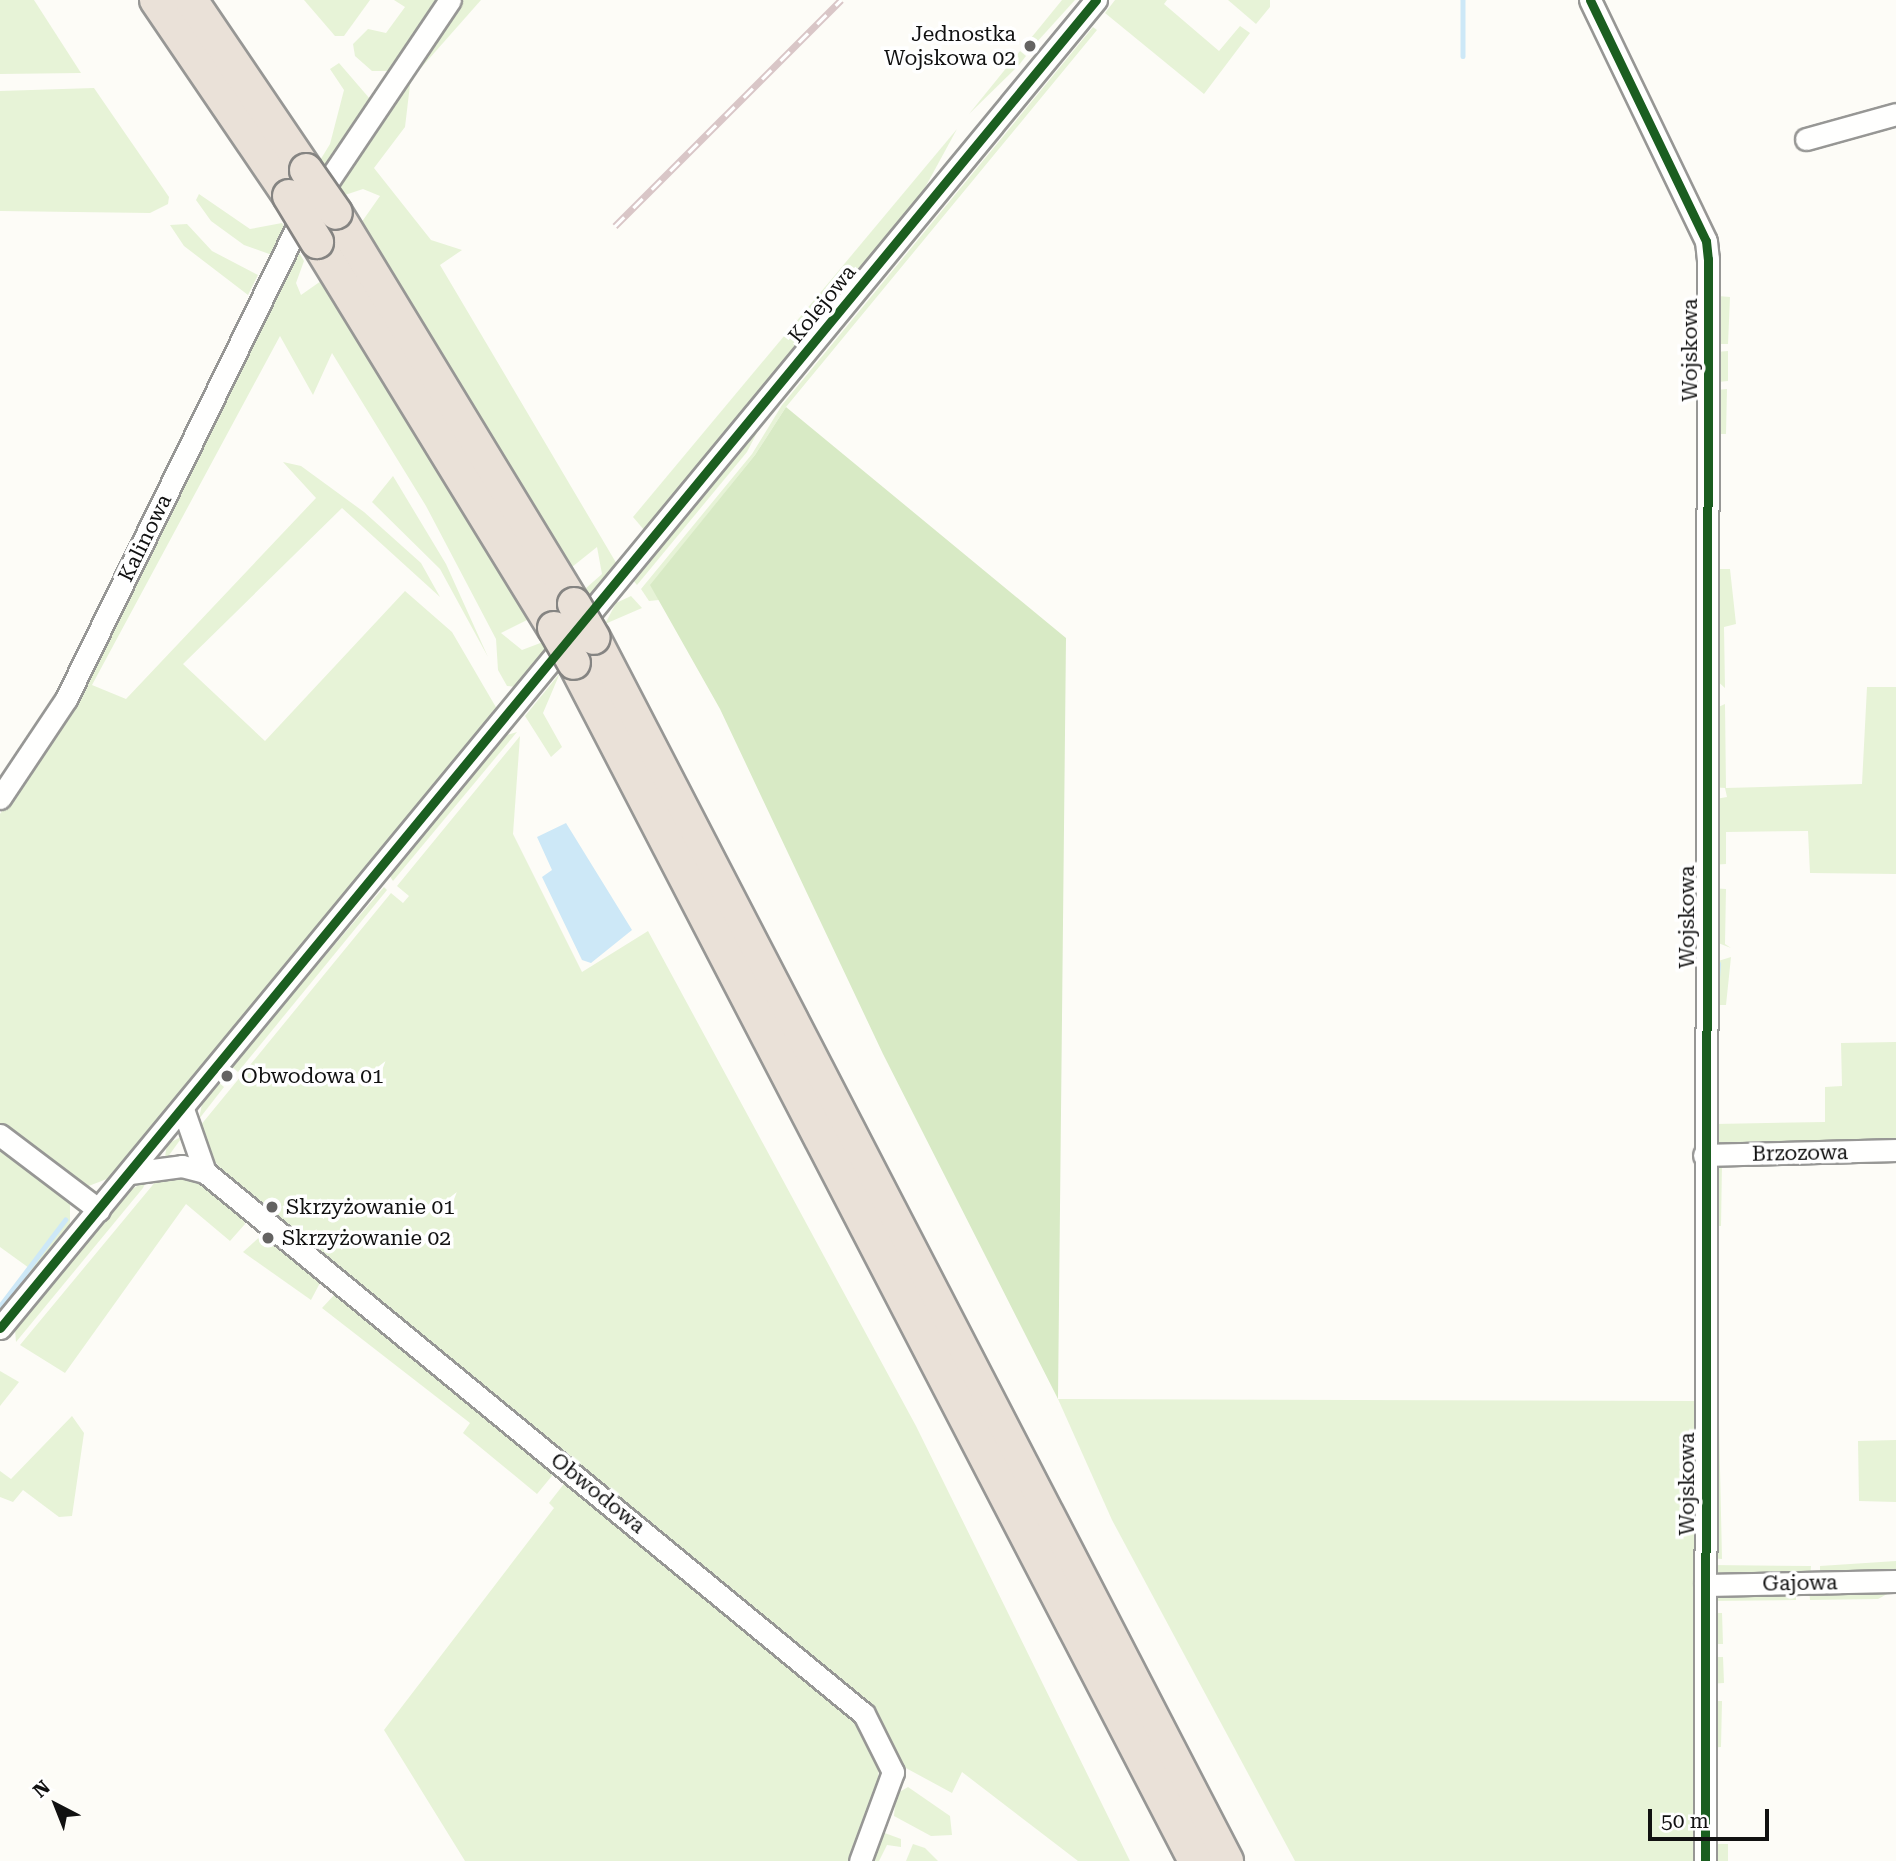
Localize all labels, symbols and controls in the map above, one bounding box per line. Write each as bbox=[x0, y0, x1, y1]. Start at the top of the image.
place label: Jednostka Wojskowa 02 bbox=[884, 21, 1016, 71]
marker: Jednostka Wojskowa 02 bbox=[1022, 38, 1038, 54]
street label: Kolejowa bbox=[783, 260, 861, 348]
street label: Wojskowa bbox=[1677, 298, 1703, 402]
street label: Kalinowa bbox=[113, 490, 177, 586]
street label: Wojskowa bbox=[1674, 865, 1700, 969]
place label: Obwodowa 01 bbox=[241, 1063, 384, 1089]
marker: Obwodowa 01 bbox=[219, 1068, 235, 1084]
street label: Brzozowa bbox=[1752, 1140, 1848, 1166]
place label: Skrzyżowanie 01 bbox=[286, 1194, 455, 1220]
marker: Skrzyżowanie 01 bbox=[264, 1199, 280, 1215]
place label: Skrzyżowanie 02 bbox=[282, 1225, 451, 1251]
marker: Skrzyżowanie 02 bbox=[260, 1230, 276, 1246]
street label: Wojskowa bbox=[1674, 1432, 1700, 1536]
street label: Obwodowa bbox=[546, 1447, 650, 1539]
street label: Gajowa bbox=[1762, 1570, 1838, 1596]
north arrow bbox=[21, 1770, 91, 1840]
text: N bbox=[28, 1776, 55, 1802]
scale bar bbox=[1651, 1794, 1772, 1838]
text: 50 m bbox=[1661, 1809, 1709, 1833]

